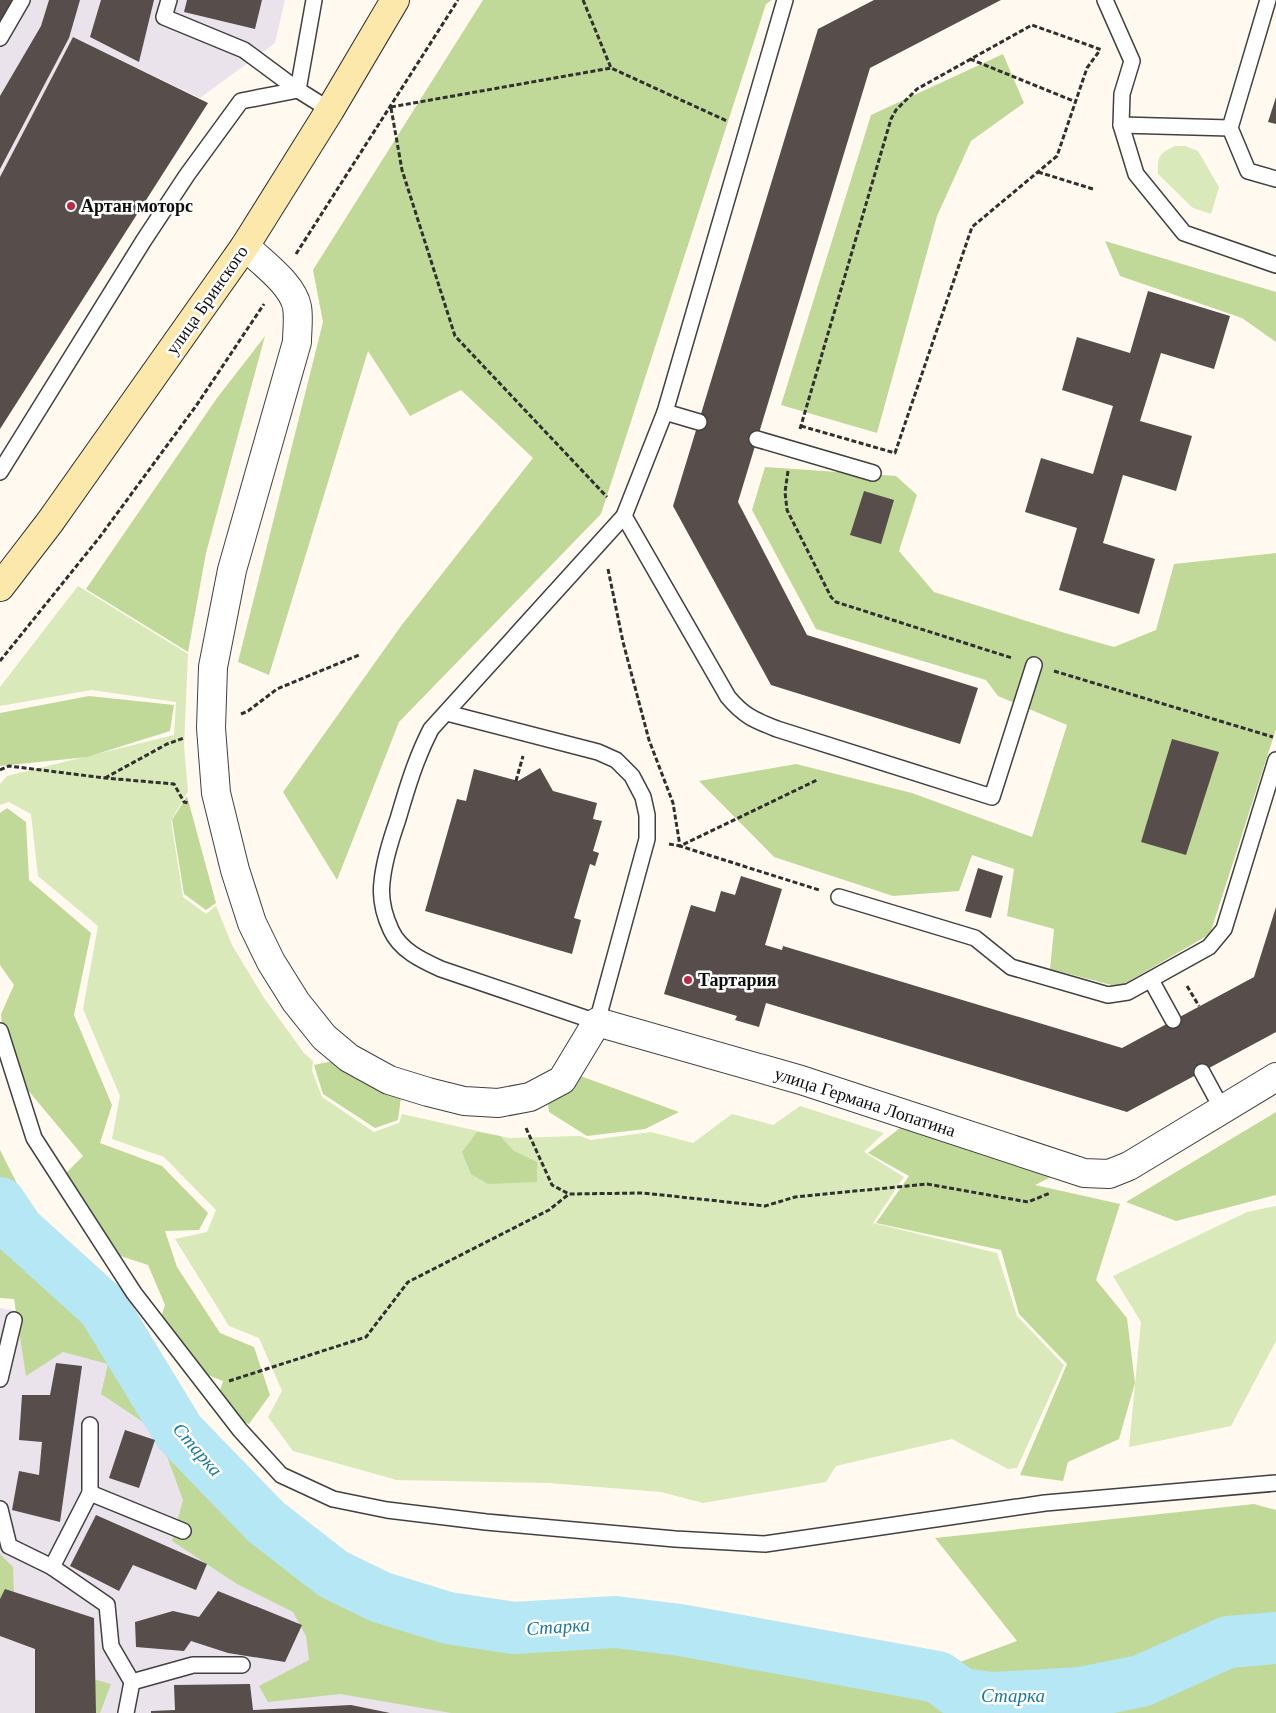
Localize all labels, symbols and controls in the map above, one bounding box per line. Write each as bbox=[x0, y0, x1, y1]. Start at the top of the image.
place label: Артан моторс bbox=[81, 196, 193, 216]
marker: Артан моторс bbox=[65, 200, 77, 212]
street label: улица Бринского bbox=[162, 242, 252, 358]
place label: Тартария bbox=[698, 970, 777, 990]
marker: Тартария bbox=[682, 974, 694, 986]
street label: улица Германа Лопатина bbox=[772, 1063, 958, 1141]
water label: Старка bbox=[169, 1418, 226, 1480]
water label: Старка bbox=[525, 1614, 591, 1639]
water label: Старка bbox=[981, 1685, 1045, 1706]

